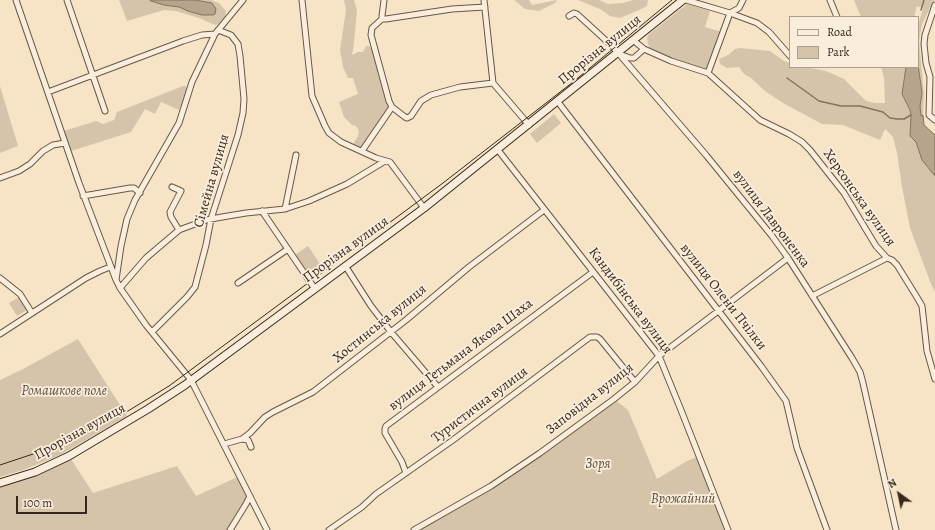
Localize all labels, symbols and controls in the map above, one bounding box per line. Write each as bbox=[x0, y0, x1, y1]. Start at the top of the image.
street label: Прорізна вулиця bbox=[555, 11, 645, 89]
legend bbox=[789, 16, 919, 68]
text: Road bbox=[827, 24, 852, 40]
text: Park bbox=[827, 44, 850, 60]
street label: Сімейна вулиця bbox=[191, 132, 233, 230]
street label: Херсонська вулиця bbox=[819, 146, 899, 250]
street label: вулиця Лавроненка bbox=[729, 167, 813, 271]
street label: Прорізна вулиця bbox=[300, 213, 392, 287]
street label: вулиця Олени Пчілки bbox=[676, 240, 770, 354]
street label: Кандибінська вулиця bbox=[584, 244, 676, 358]
street label: Хостинська вулиця bbox=[330, 281, 430, 367]
street label: вулиця Гетьмана Якова Шаха bbox=[386, 295, 536, 415]
street label: Заповідна вулиця bbox=[543, 360, 637, 438]
street label: Туристична вулиця bbox=[429, 363, 531, 447]
park label: Ромашкове поле bbox=[21, 384, 107, 400]
street label: Прорізна вулиця bbox=[31, 400, 129, 464]
park label: Зоря bbox=[585, 457, 611, 473]
north arrow bbox=[879, 474, 919, 514]
text: N bbox=[885, 475, 900, 492]
scale bar bbox=[18, 488, 89, 514]
park label: Врожайний bbox=[651, 492, 715, 508]
text: 100 m bbox=[23, 495, 52, 511]

